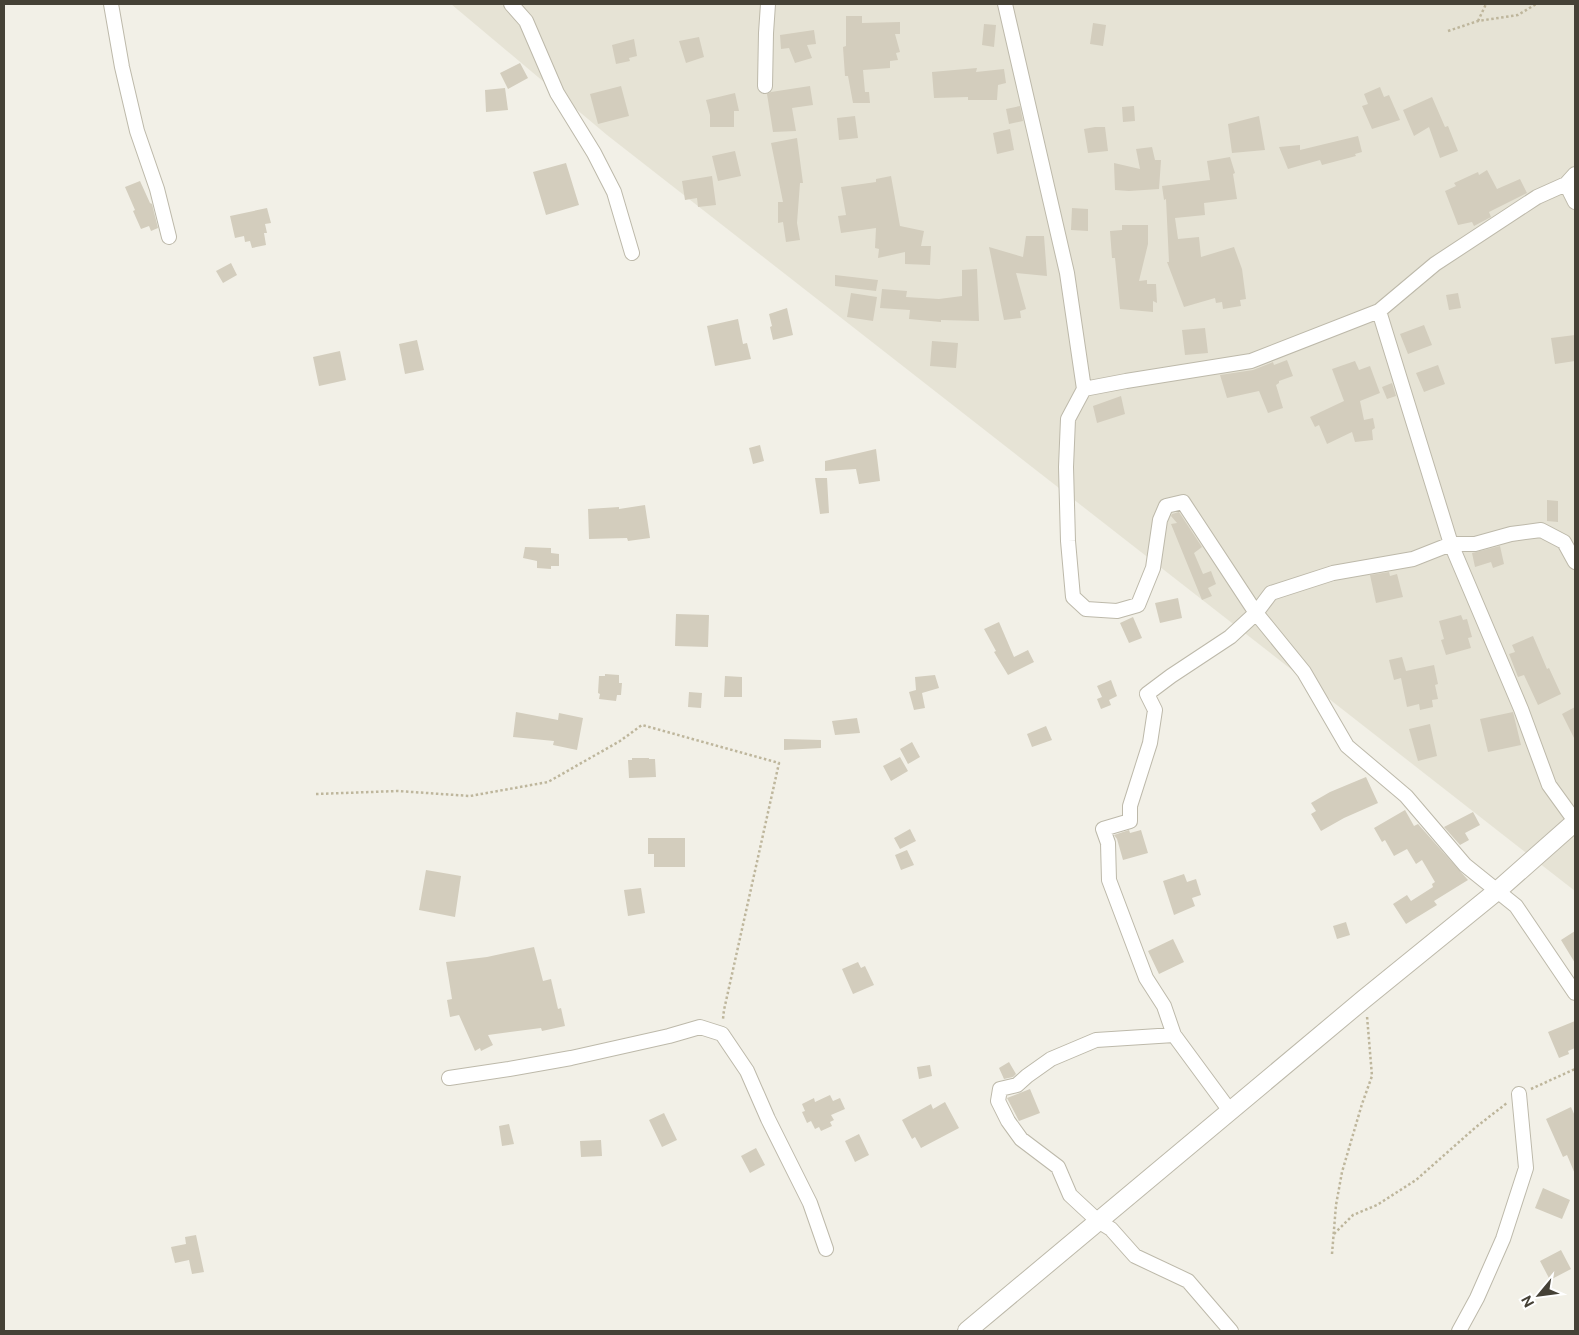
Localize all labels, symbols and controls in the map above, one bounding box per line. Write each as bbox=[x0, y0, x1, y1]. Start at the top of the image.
north arrow bbox=[1514, 1270, 1564, 1320]
text: N bbox=[1518, 1293, 1537, 1310]

